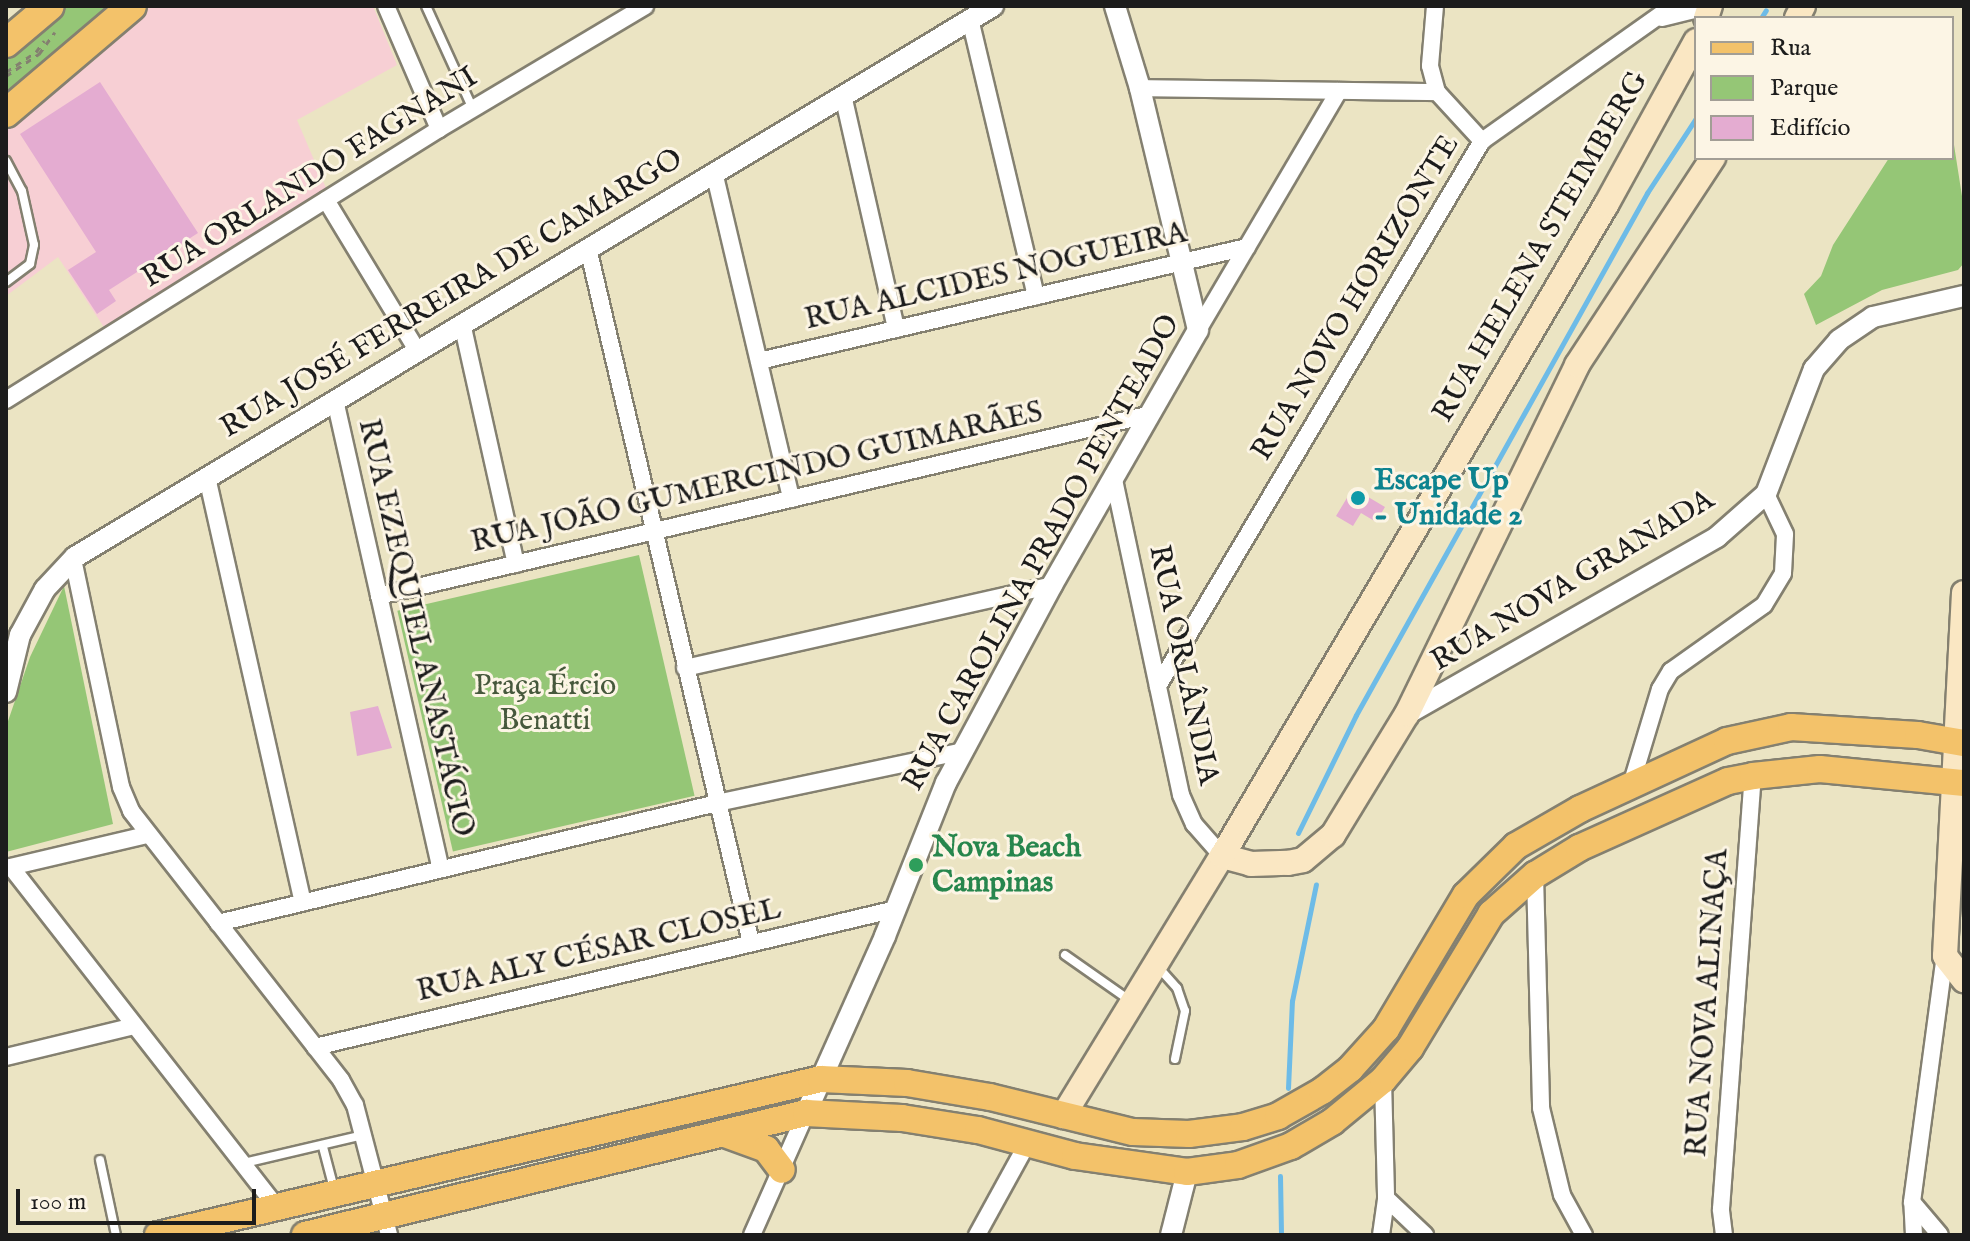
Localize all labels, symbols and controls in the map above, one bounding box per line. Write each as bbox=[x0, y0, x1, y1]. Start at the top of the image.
legend bbox=[1694, 16, 1954, 160]
text: Rua bbox=[1770, 33, 1811, 64]
street label: RUA ORLANDO FAGNANI bbox=[136, 60, 484, 296]
street label: RUA HELENA STEIMBERG bbox=[1426, 65, 1656, 429]
text: Parque bbox=[1770, 73, 1838, 104]
text: Edifício bbox=[1770, 113, 1850, 144]
street label: RUA NOVO HORIZONTE bbox=[1245, 129, 1467, 467]
street label: RUA JOSÉ FERREIRA DE CAMARGO bbox=[215, 141, 689, 447]
street label: RUA ALCIDES NOGUEIRA bbox=[801, 215, 1191, 339]
street label: RUA CAROLINA PRADO PENTEADO bbox=[896, 309, 1188, 797]
street label: RUA JOÃO GUMERCINDO GUIMARÃES bbox=[468, 395, 1046, 561]
street label: RUA EZEQUIEL ANASTÁCIO bbox=[349, 416, 481, 840]
place label: Escape Up - Unidade 2 bbox=[1374, 463, 1522, 534]
street label: RUA NOVA GRANADA bbox=[1425, 482, 1721, 680]
marker: Escape Up - Unidade 2 bbox=[1349, 489, 1367, 507]
street label: RUA ORLÂNDIA bbox=[1140, 542, 1226, 788]
park label: Praça Ércio Benatti bbox=[474, 668, 616, 738]
place label: Nova Beach Campinas bbox=[932, 830, 1081, 900]
street label: RUA NOVA ALINAÇA bbox=[1679, 848, 1737, 1158]
marker: Nova Beach Campinas bbox=[907, 856, 925, 874]
street label: RUA ALY CÉSAR CLOSEL bbox=[413, 892, 785, 1010]
scale bar bbox=[20, 1173, 260, 1223]
text: 100 m bbox=[30, 1187, 86, 1218]

